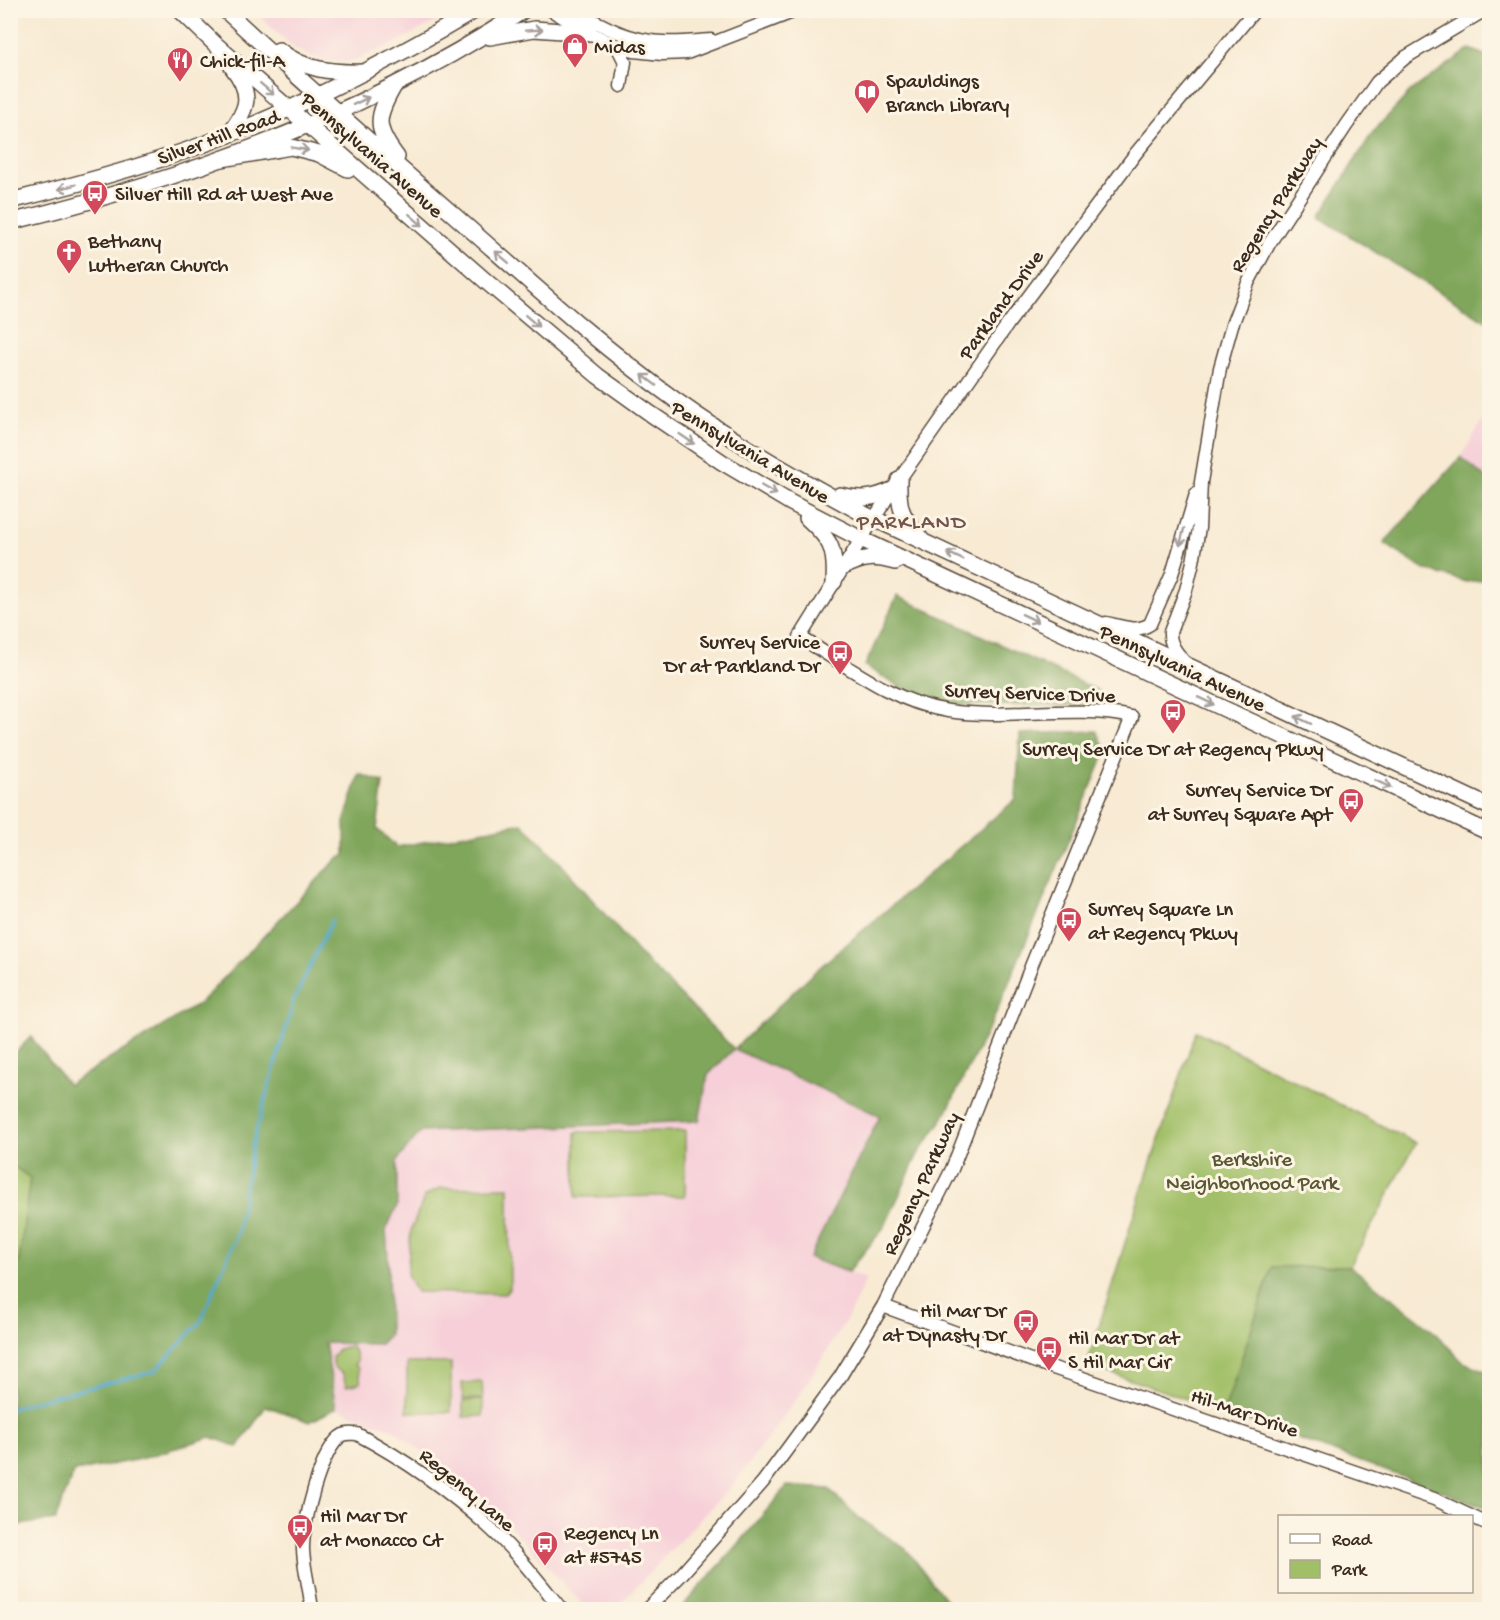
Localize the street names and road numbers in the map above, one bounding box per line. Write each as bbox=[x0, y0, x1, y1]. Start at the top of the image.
street label: Pennsylvania Avenue bbox=[294, 87, 448, 226]
street label: Silver Hill Road bbox=[155, 105, 285, 173]
street label: Regency Parkway bbox=[1226, 133, 1330, 278]
street label: Parkland Drive bbox=[954, 245, 1052, 367]
street label: Pennsylvania Avenue bbox=[665, 396, 834, 512]
street label: Pennsylvania Avenue bbox=[1094, 620, 1270, 720]
street label: Surrey Service Drive bbox=[944, 680, 1117, 711]
street label: Regency Parkway bbox=[879, 1109, 967, 1260]
street label: Hil-Mar Drive bbox=[1187, 1385, 1302, 1446]
street label: Regency Lane bbox=[413, 1444, 520, 1540]

